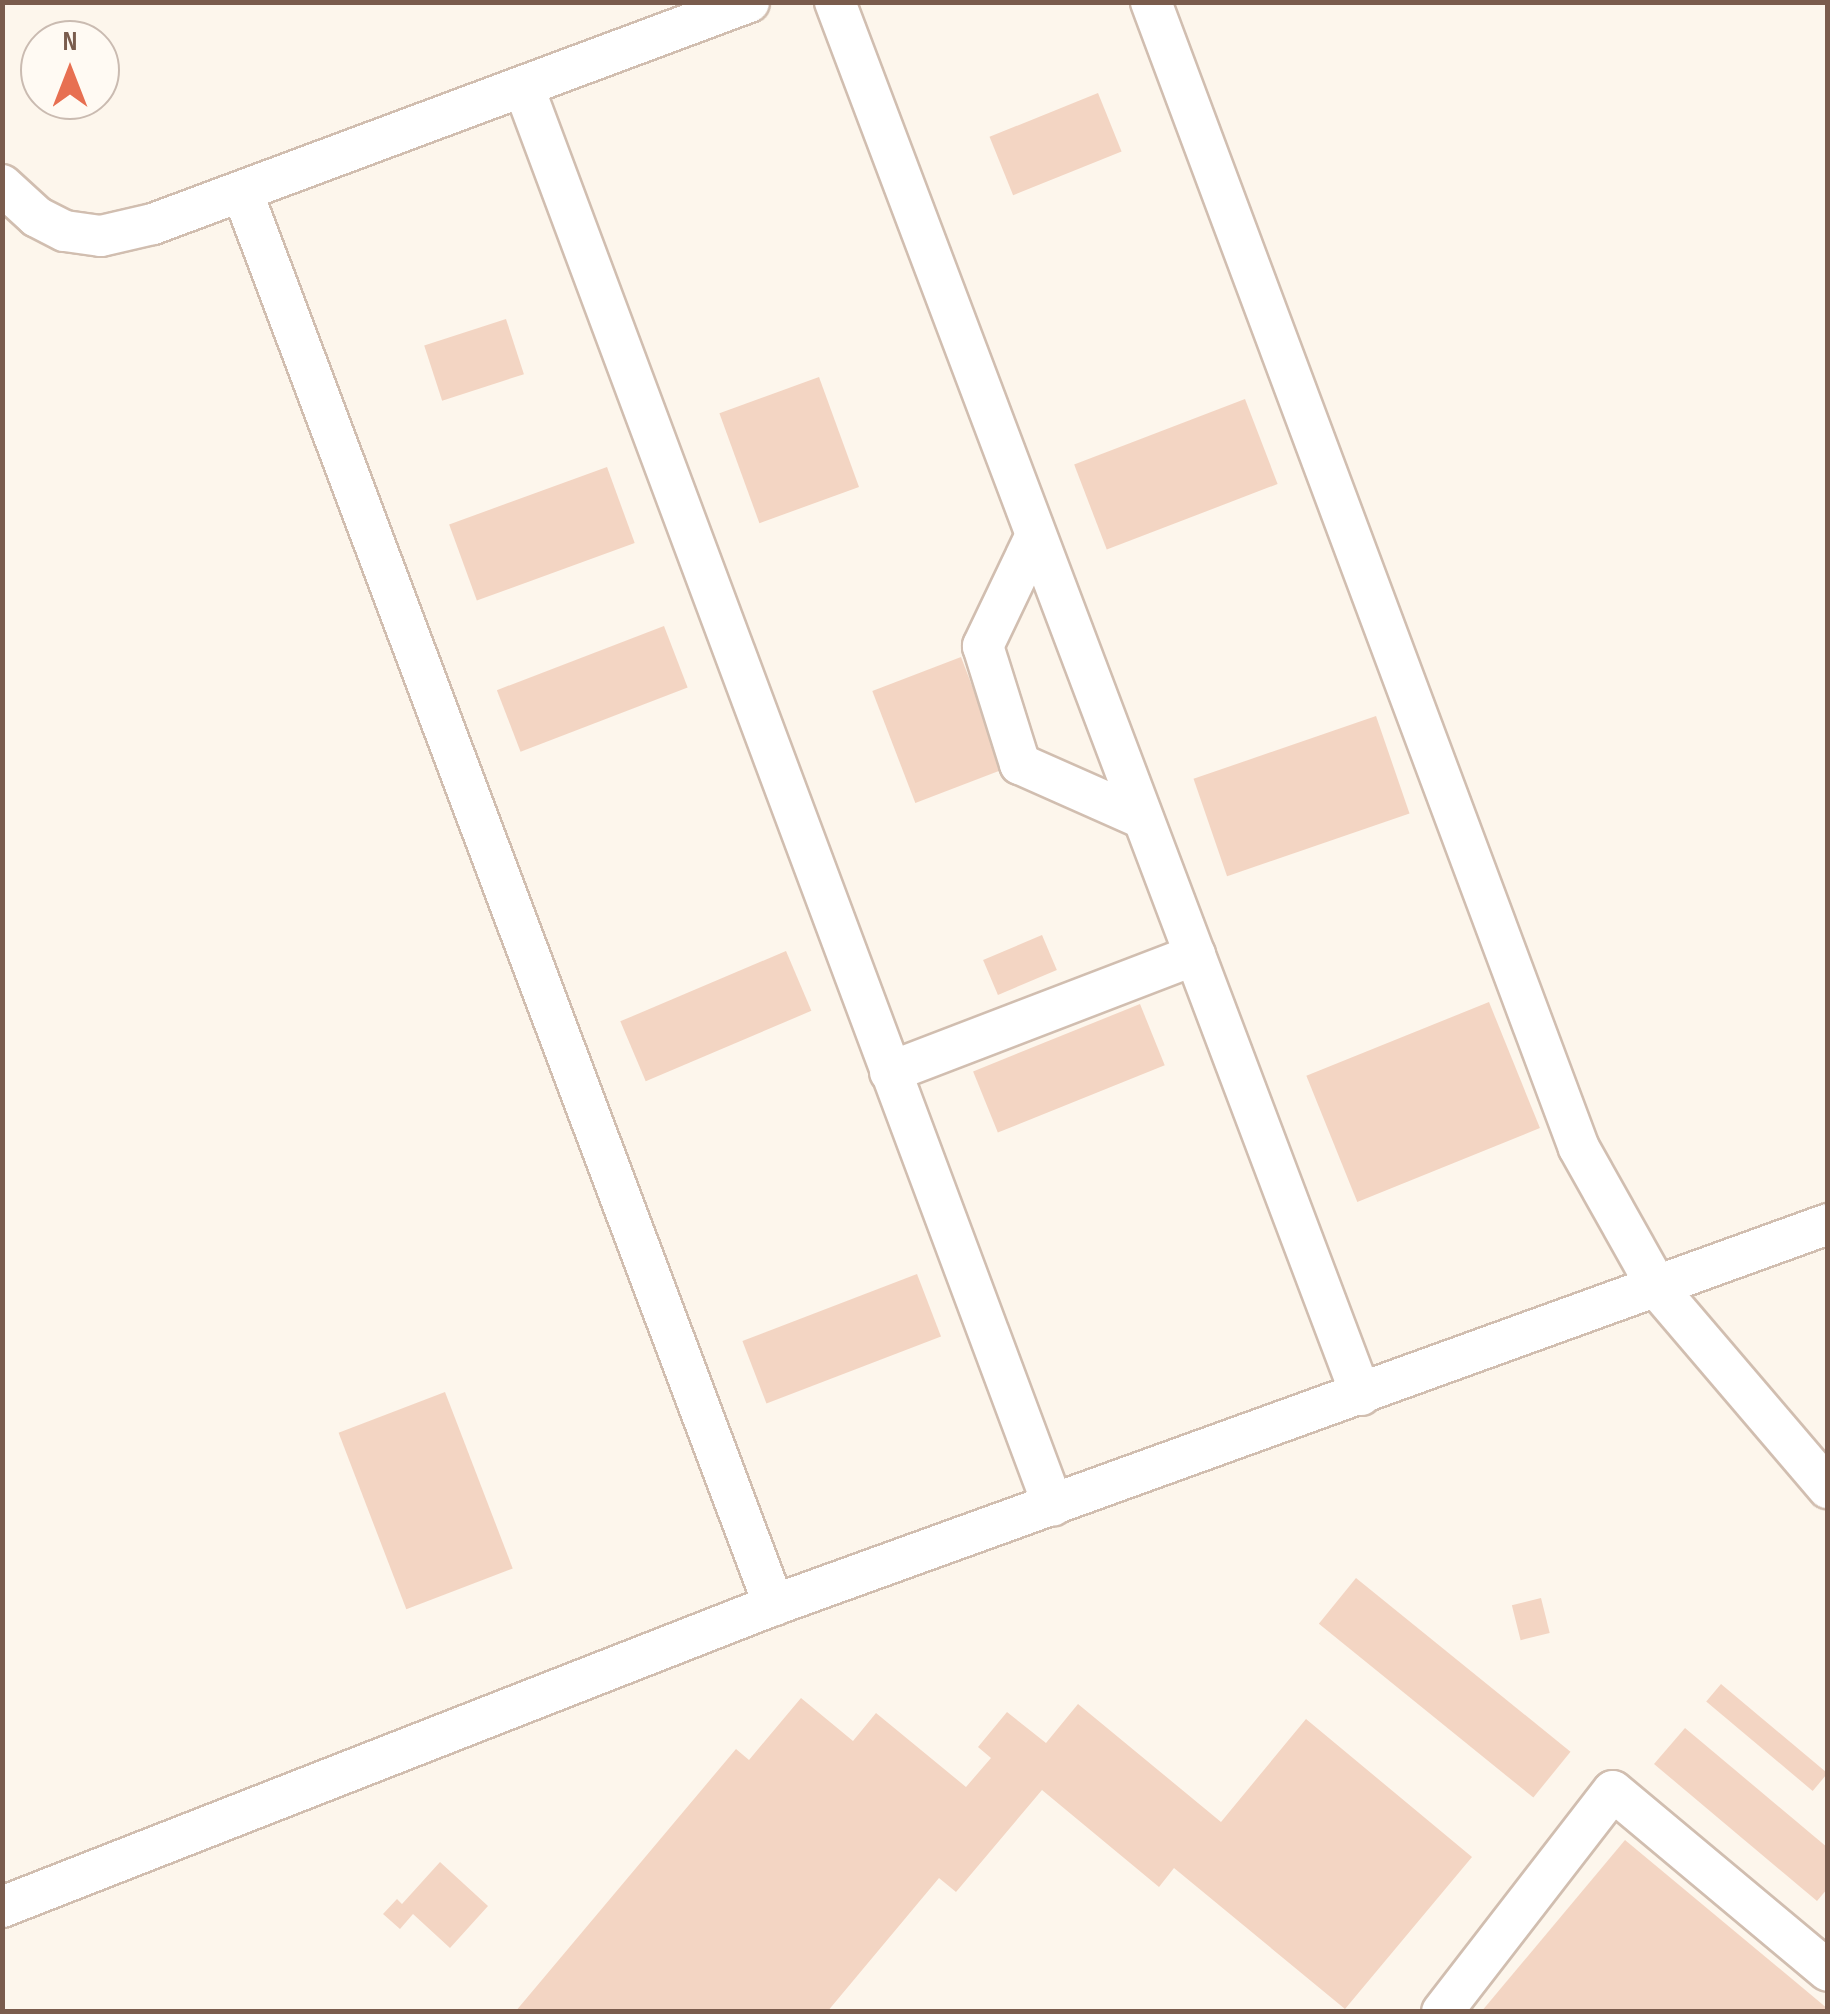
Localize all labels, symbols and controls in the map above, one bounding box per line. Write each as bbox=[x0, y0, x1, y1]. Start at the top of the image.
north arrow bbox=[20, 20, 120, 120]
text: N bbox=[63, 25, 77, 58]

